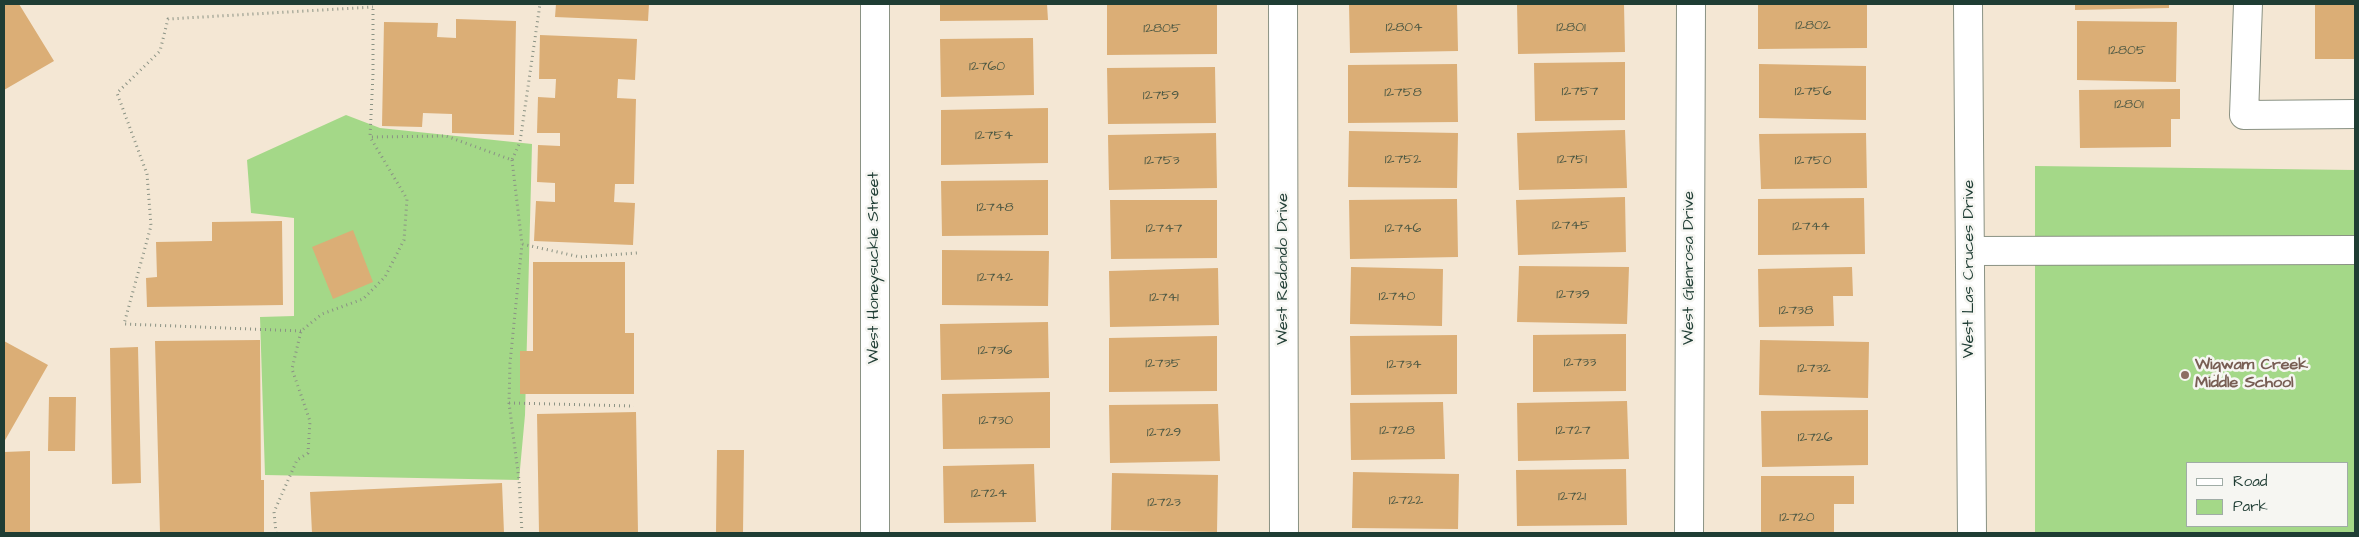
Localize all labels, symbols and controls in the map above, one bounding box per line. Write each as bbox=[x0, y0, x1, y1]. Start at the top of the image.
house number: 12802 bbox=[1795, 18, 1831, 34]
house number: 12804 bbox=[1385, 20, 1423, 36]
house number: 12801 bbox=[1556, 20, 1586, 36]
house number: 12805 bbox=[1143, 21, 1181, 37]
house number: 12805 bbox=[2108, 43, 2146, 59]
house number: 12760 bbox=[969, 59, 1005, 75]
house number: 12757 bbox=[1562, 84, 1598, 100]
house number: 12756 bbox=[1794, 84, 1832, 100]
house number: 12758 bbox=[1384, 85, 1422, 101]
house number: 12759 bbox=[1143, 88, 1179, 104]
house number: 12801 bbox=[2114, 97, 2144, 113]
house number: 12754 bbox=[975, 128, 1013, 144]
house number: 12752 bbox=[1385, 152, 1421, 168]
house number: 12751 bbox=[1557, 152, 1587, 168]
house number: 12753 bbox=[1144, 153, 1180, 169]
house number: 12750 bbox=[1794, 153, 1832, 169]
street label: West Honeysuckle Street bbox=[865, 172, 885, 364]
street label: West Las Cruces Drive bbox=[1960, 180, 1980, 358]
street label: West Glenrosa Drive bbox=[1680, 191, 1700, 345]
street label: West Redondo Drive bbox=[1274, 193, 1294, 345]
house number: 12748 bbox=[976, 200, 1014, 216]
house number: 12745 bbox=[1552, 218, 1590, 234]
house number: 12744 bbox=[1792, 219, 1830, 235]
house number: 12747 bbox=[1146, 221, 1182, 237]
house number: 12746 bbox=[1385, 221, 1421, 237]
house number: 12742 bbox=[977, 270, 1013, 286]
house number: 12739 bbox=[1556, 287, 1590, 303]
house number: 12740 bbox=[1379, 289, 1415, 305]
house number: 12741 bbox=[1149, 290, 1179, 306]
house number: 12738 bbox=[1779, 303, 1813, 319]
house number: 12736 bbox=[978, 343, 1012, 359]
house number: 12733 bbox=[1564, 355, 1596, 371]
house number: 12735 bbox=[1145, 356, 1181, 372]
place label: Wigwam Creek Middle School bbox=[2195, 356, 2308, 394]
house number: 12734 bbox=[1386, 357, 1422, 373]
house number: 12732 bbox=[1797, 361, 1831, 377]
marker: Wigwam Creek Middle School bbox=[2179, 369, 2191, 381]
house number: 12730 bbox=[979, 413, 1013, 429]
house number: 12728 bbox=[1379, 423, 1415, 439]
house number: 12727 bbox=[1555, 423, 1591, 439]
house number: 12729 bbox=[1147, 425, 1181, 441]
house number: 12726 bbox=[1797, 430, 1833, 446]
legend bbox=[2186, 462, 2349, 527]
text: Road bbox=[2233, 471, 2267, 492]
house number: 12724 bbox=[971, 486, 1007, 502]
house number: 12721 bbox=[1558, 489, 1586, 505]
house number: 12722 bbox=[1389, 493, 1423, 509]
house number: 12723 bbox=[1147, 495, 1181, 511]
text: Park bbox=[2233, 496, 2268, 517]
house number: 12720 bbox=[1779, 510, 1815, 526]

